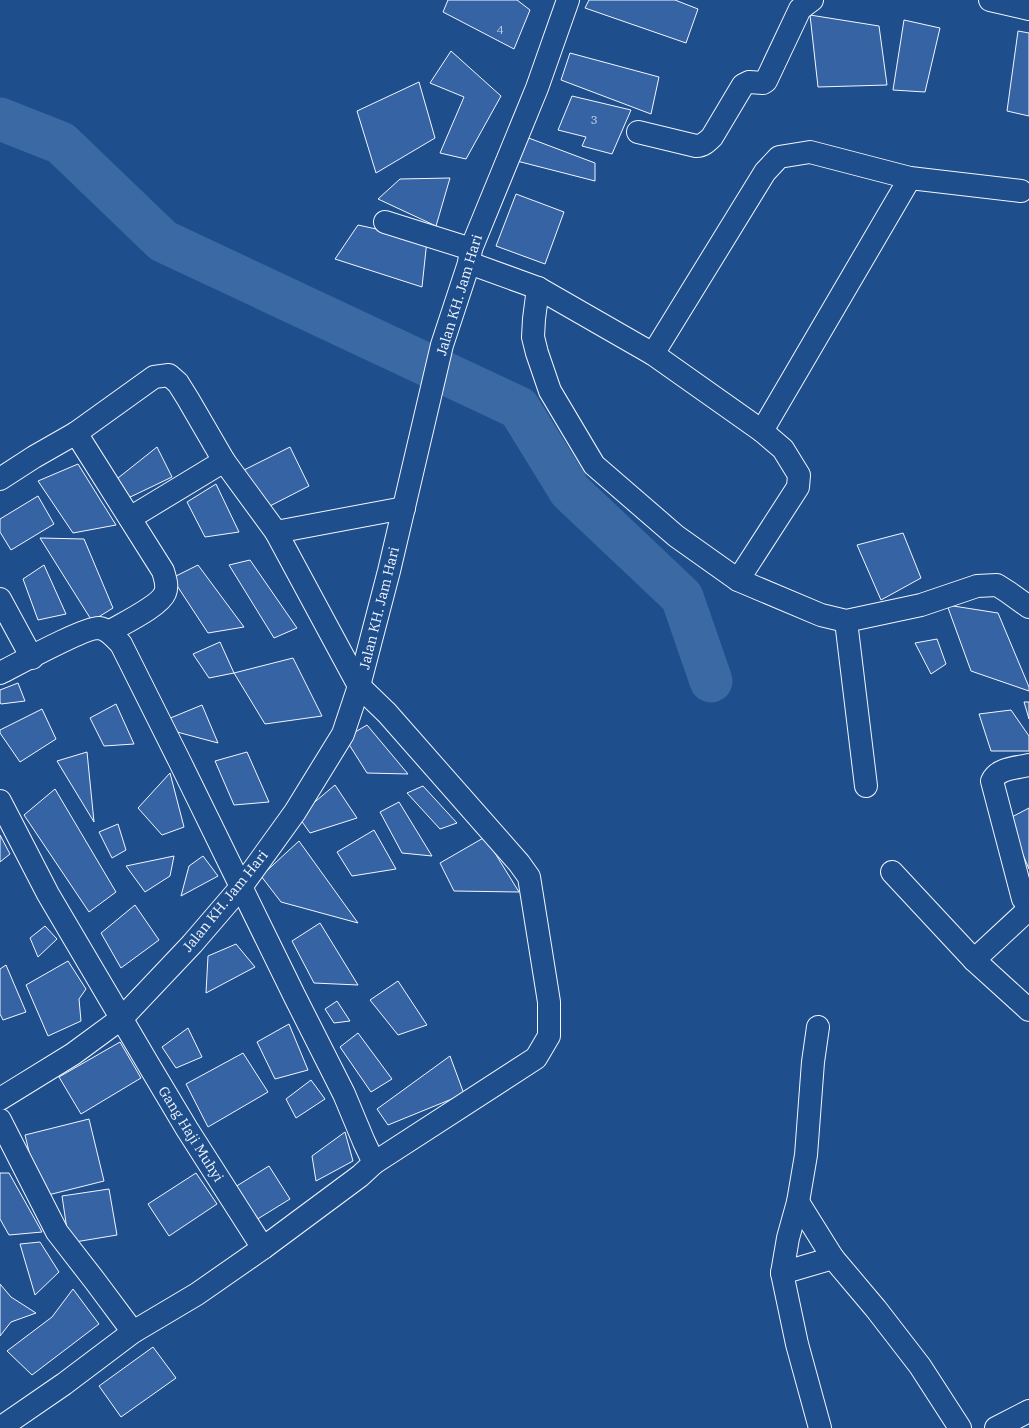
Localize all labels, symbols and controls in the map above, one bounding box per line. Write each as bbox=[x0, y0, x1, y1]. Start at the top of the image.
house number: 4 bbox=[496, 22, 504, 37]
house number: 3 bbox=[590, 112, 598, 127]
street label: Jalan KH. Jam Hari bbox=[432, 232, 486, 358]
street label: Jalan KH. Jam Hari bbox=[355, 545, 403, 671]
street label: Jalan KH. Jam Hari bbox=[178, 846, 272, 956]
street label: Gang Haji Muhyi bbox=[154, 1083, 228, 1185]

